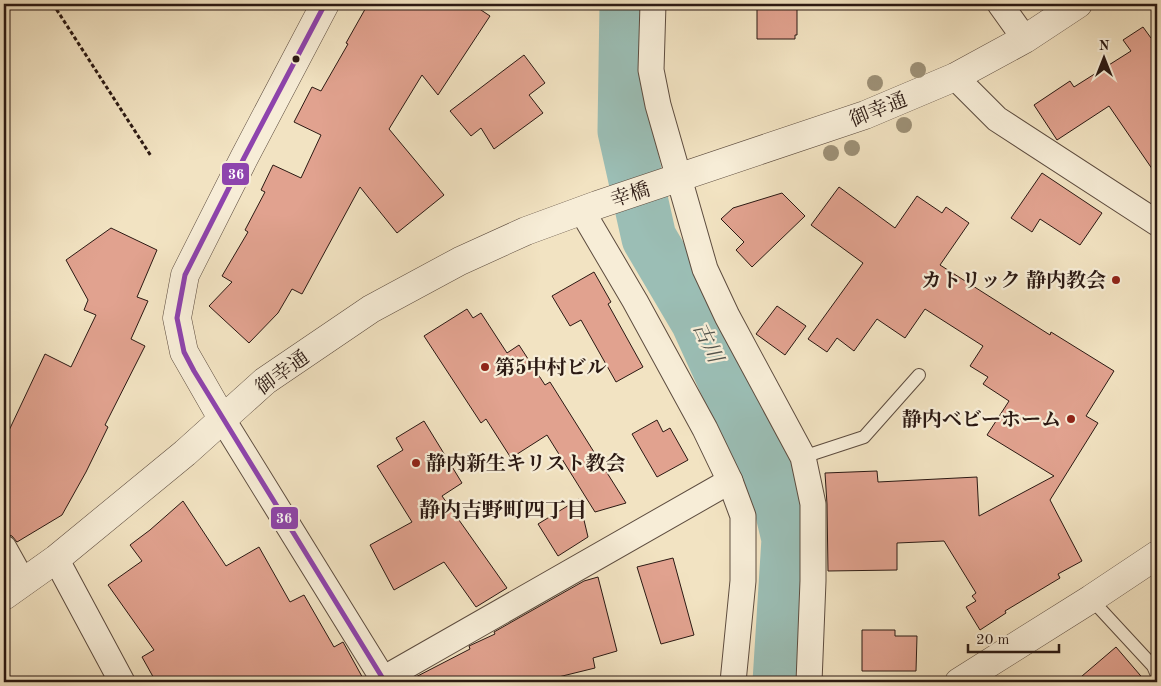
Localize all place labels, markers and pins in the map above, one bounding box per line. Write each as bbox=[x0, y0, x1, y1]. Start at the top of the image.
unlabelled marker bbox=[291, 54, 301, 64]
place label: カトリック 静内教会 bbox=[921, 269, 1106, 292]
marker: カトリック 静内教会 bbox=[1110, 274, 1122, 286]
place label: 第5中村ビル bbox=[495, 356, 607, 379]
marker: 第5中村ビル bbox=[479, 361, 491, 373]
place label: 静内ベビーホーム bbox=[902, 409, 1061, 431]
marker: 静内ベビーホーム bbox=[1065, 413, 1077, 425]
place label: 静内新生キリスト教会 bbox=[426, 452, 626, 475]
marker: 静内新生キリスト教会 bbox=[410, 457, 422, 469]

